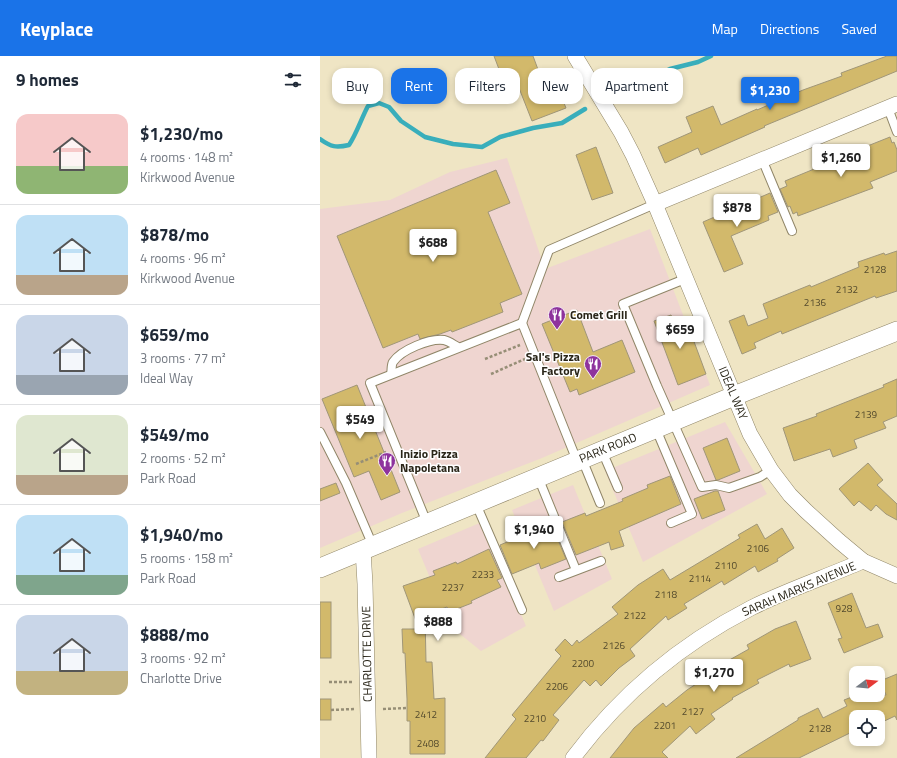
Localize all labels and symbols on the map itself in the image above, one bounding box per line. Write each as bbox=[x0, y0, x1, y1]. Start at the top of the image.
pin: $1,230 bbox=[737, 77, 803, 111]
pin: $1,260 bbox=[808, 144, 874, 178]
pin: $878 bbox=[713, 194, 761, 228]
pin: $688 bbox=[409, 229, 457, 263]
house number: 2128 bbox=[864, 262, 887, 277]
house number: 2132 bbox=[836, 282, 858, 297]
house number: 2136 bbox=[804, 295, 827, 310]
restaurant icon: Comet Grill bbox=[547, 305, 567, 330]
place label: Comet Grill bbox=[570, 305, 627, 324]
pin: $659 bbox=[656, 316, 704, 350]
place label: Sal's Pizza Factory bbox=[526, 347, 580, 380]
restaurant icon: Sal's Pizza Factory bbox=[583, 354, 603, 379]
street label: IDEAL WAY bbox=[714, 363, 753, 423]
pin: $549 bbox=[336, 406, 384, 440]
house number: 2139 bbox=[855, 407, 878, 422]
street label: PARK ROAD bbox=[576, 427, 640, 468]
place label: Inizio Pizza Napoletana bbox=[400, 444, 460, 477]
restaurant icon: Inizio Pizza Napoletana bbox=[377, 451, 397, 476]
pin: $1,940 bbox=[501, 516, 567, 550]
house number: 2106 bbox=[747, 541, 770, 556]
street label: SARAH MARKS AVENUE bbox=[739, 556, 859, 621]
house number: 2110 bbox=[715, 558, 738, 573]
house number: 2233 bbox=[472, 567, 494, 582]
house number: 2114 bbox=[689, 571, 712, 586]
house number: 2237 bbox=[442, 580, 464, 595]
house number: 2118 bbox=[655, 587, 678, 602]
house number: 928 bbox=[836, 601, 853, 616]
street label: CHARLOTTE DRIVE bbox=[356, 606, 377, 702]
pin: $888 bbox=[414, 608, 462, 642]
house number: 2122 bbox=[624, 608, 646, 623]
house number: 2126 bbox=[603, 638, 626, 653]
house number: 2200 bbox=[572, 656, 595, 671]
pin: $1,270 bbox=[681, 659, 747, 693]
north arrow bbox=[849, 666, 885, 702]
house number: 2206 bbox=[546, 679, 569, 694]
house number: 2127 bbox=[682, 704, 704, 719]
house number: 2412 bbox=[415, 707, 437, 722]
house number: 2210 bbox=[524, 711, 547, 726]
house number: 2201 bbox=[654, 718, 676, 733]
house number: 2128 bbox=[809, 721, 832, 736]
house number: 2408 bbox=[417, 736, 440, 751]

